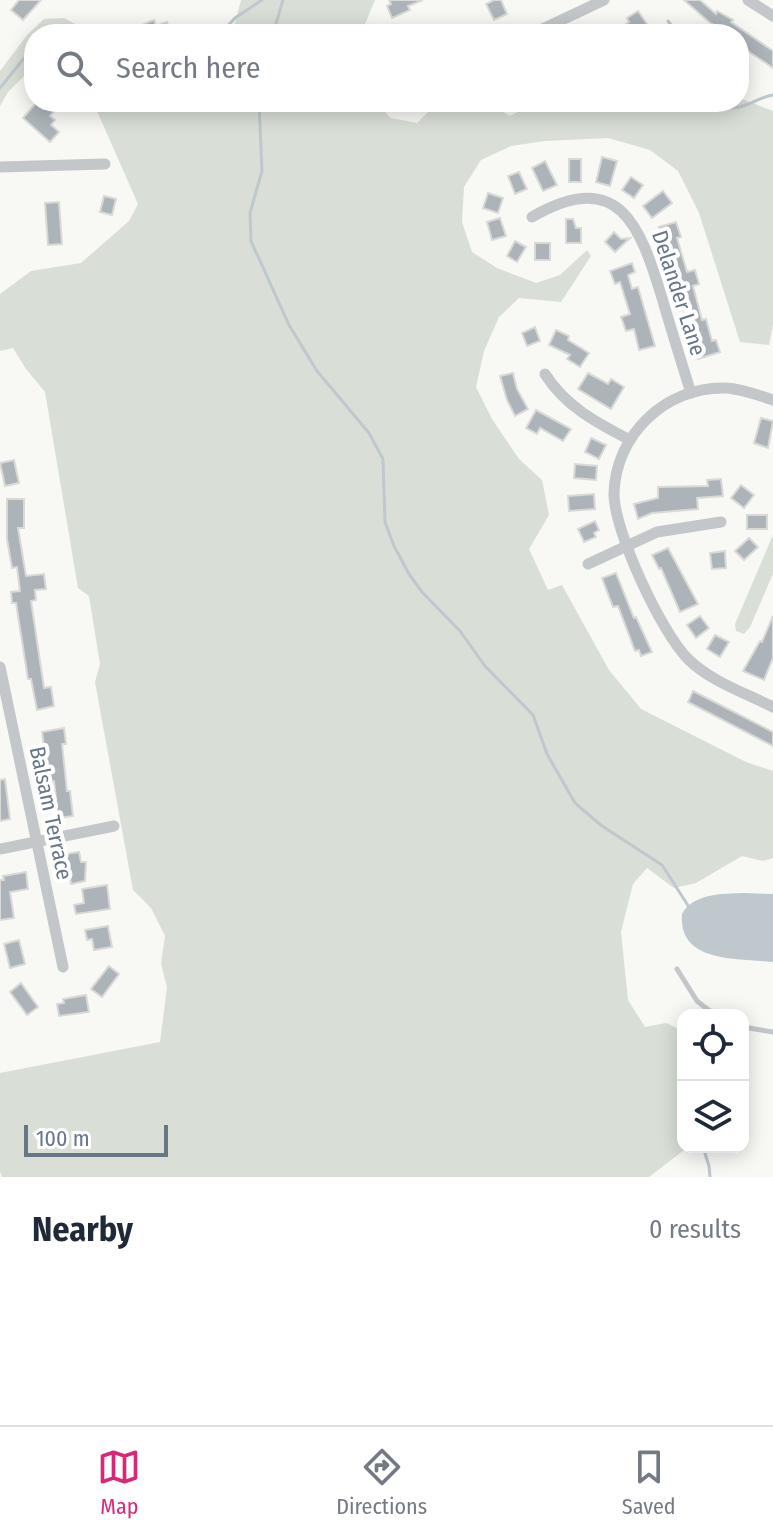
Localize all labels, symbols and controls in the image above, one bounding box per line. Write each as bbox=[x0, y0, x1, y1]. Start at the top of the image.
search box bbox=[24, 24, 749, 112]
icon: search bbox=[52, 46, 96, 90]
text: Search here bbox=[116, 50, 261, 86]
street label: Delander Lane bbox=[646, 227, 712, 359]
street label: Balsam Terrace bbox=[24, 744, 78, 882]
map controls bbox=[677, 1009, 749, 1153]
button: locate bbox=[677, 1009, 749, 1081]
button: layers bbox=[677, 1081, 749, 1153]
scale bar bbox=[24, 1121, 168, 1157]
text: 100 m bbox=[36, 1125, 90, 1152]
text: Nearby bbox=[32, 1209, 133, 1250]
text: 0 results bbox=[649, 1214, 741, 1245]
tab: Map bbox=[97, 1445, 141, 1520]
tab: Directions bbox=[336, 1445, 427, 1520]
tab: Saved bbox=[622, 1445, 676, 1520]

